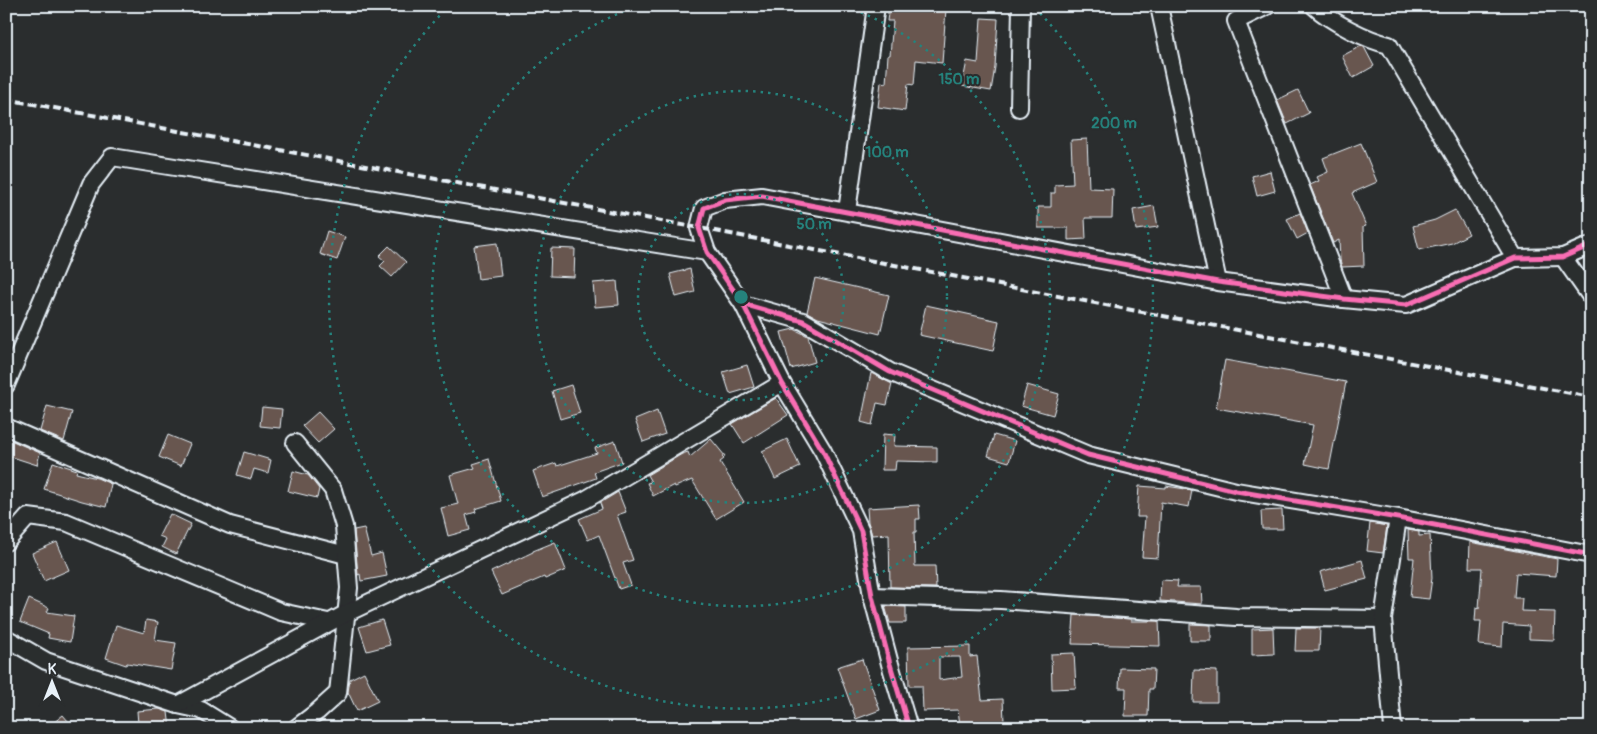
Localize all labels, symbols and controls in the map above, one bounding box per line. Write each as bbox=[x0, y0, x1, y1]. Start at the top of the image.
text: 150 m bbox=[939, 70, 979, 89]
text: 200 m bbox=[1091, 114, 1137, 133]
text: 100 m bbox=[866, 143, 908, 162]
text: 50 m bbox=[797, 215, 831, 234]
centre of rings bbox=[732, 288, 750, 306]
north arrow bbox=[28, 656, 78, 706]
text: K bbox=[48, 661, 57, 678]

